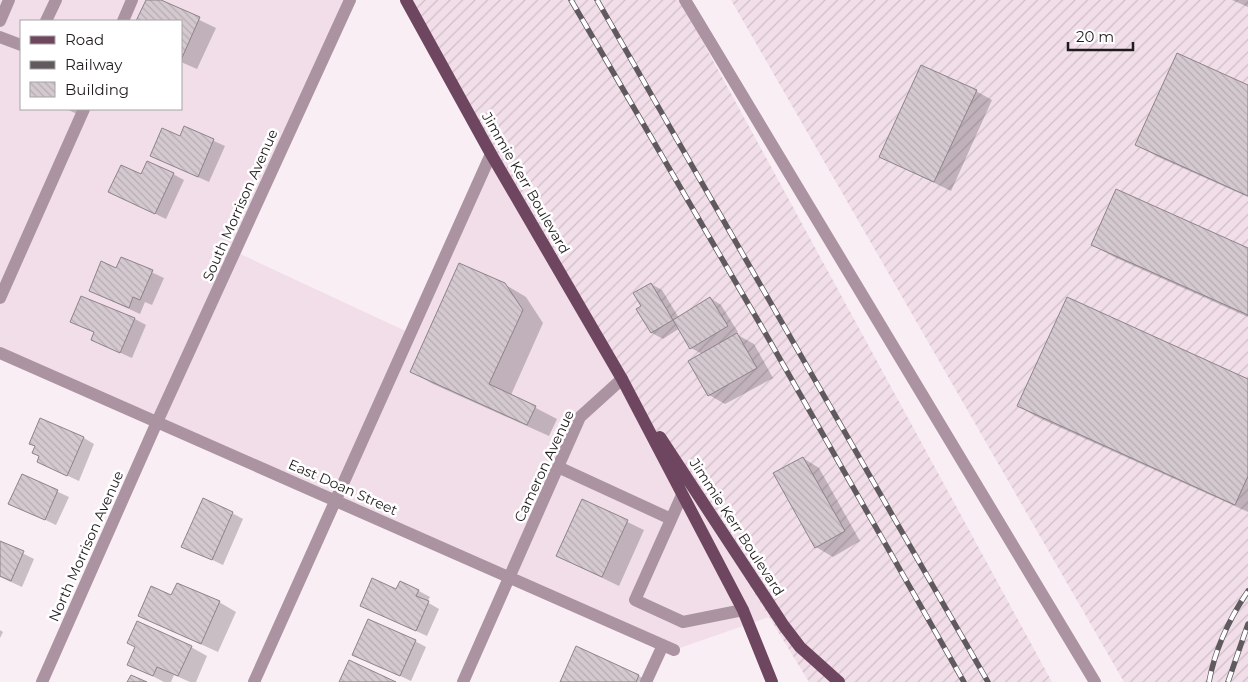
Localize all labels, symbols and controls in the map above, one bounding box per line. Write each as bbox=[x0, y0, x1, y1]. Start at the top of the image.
legend bbox=[20, 20, 182, 110]
scale bar bbox=[1068, 20, 1133, 52]
text: 20 m bbox=[1076, 27, 1114, 46]
text: Road bbox=[65, 30, 104, 49]
text: Railway bbox=[65, 55, 123, 74]
text: Building bbox=[65, 80, 129, 99]
street label: Jimmie Kerr Boulevard bbox=[478, 108, 574, 257]
street label: South Morrison Avenue bbox=[198, 126, 282, 284]
street label: Cameron Avenue bbox=[510, 407, 578, 525]
street label: Jimmie Kerr Boulevard bbox=[685, 454, 788, 599]
street label: East Doan Street bbox=[286, 455, 401, 519]
street label: North Morrison Avenue bbox=[45, 468, 127, 624]

